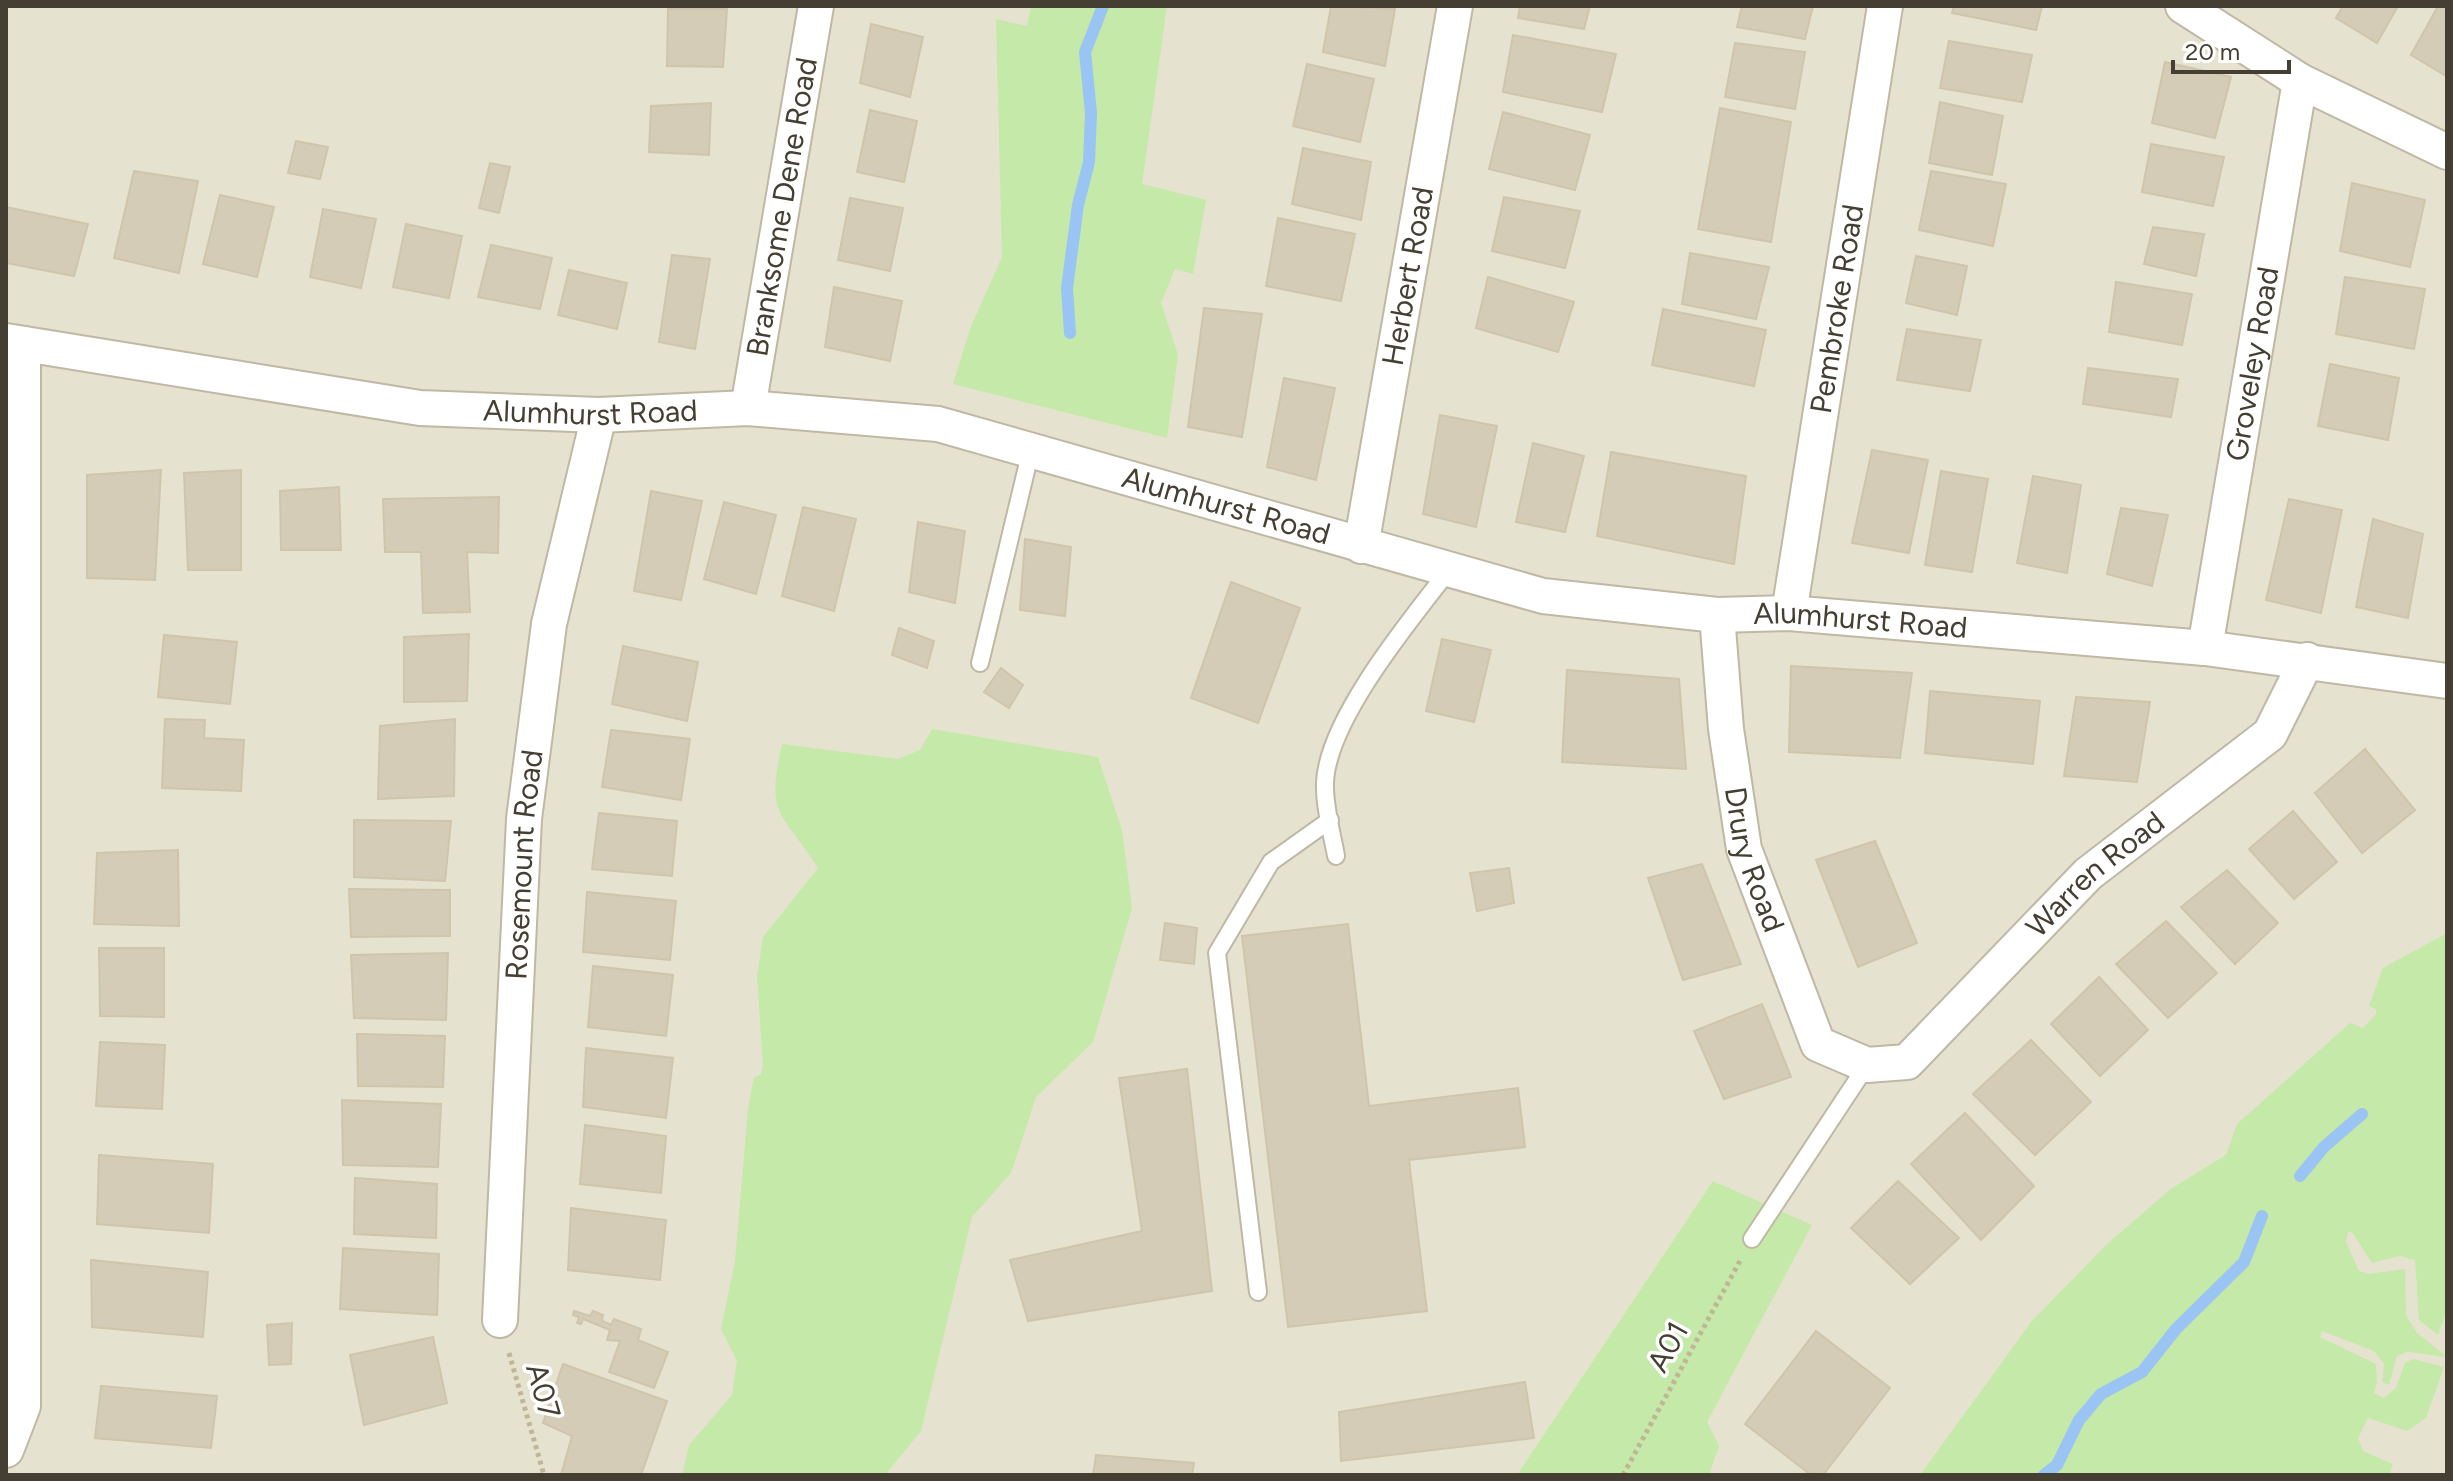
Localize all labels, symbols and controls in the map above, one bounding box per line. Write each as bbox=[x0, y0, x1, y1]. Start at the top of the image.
scale bar bbox=[2173, 24, 2289, 74]
text: 20 m bbox=[2185, 37, 2240, 66]
street label: Branksome Dene Road bbox=[738, 55, 825, 359]
street label: Herbert Road bbox=[1374, 184, 1441, 368]
street label: Pembroke Road bbox=[1802, 201, 1871, 416]
street label: Groveley Road bbox=[2218, 264, 2287, 464]
street label: Alumhurst Road bbox=[483, 391, 699, 433]
street label: Alumhurst Road bbox=[1118, 458, 1335, 553]
street label: Alumhurst Road bbox=[1753, 594, 1969, 646]
street label: Rosemount Road bbox=[497, 747, 551, 981]
street label: Drury Road bbox=[1717, 784, 1793, 937]
street label: Warren Road bbox=[2018, 803, 2172, 945]
street label: A01 bbox=[1639, 1315, 1696, 1378]
street label: A07 bbox=[518, 1359, 569, 1423]

